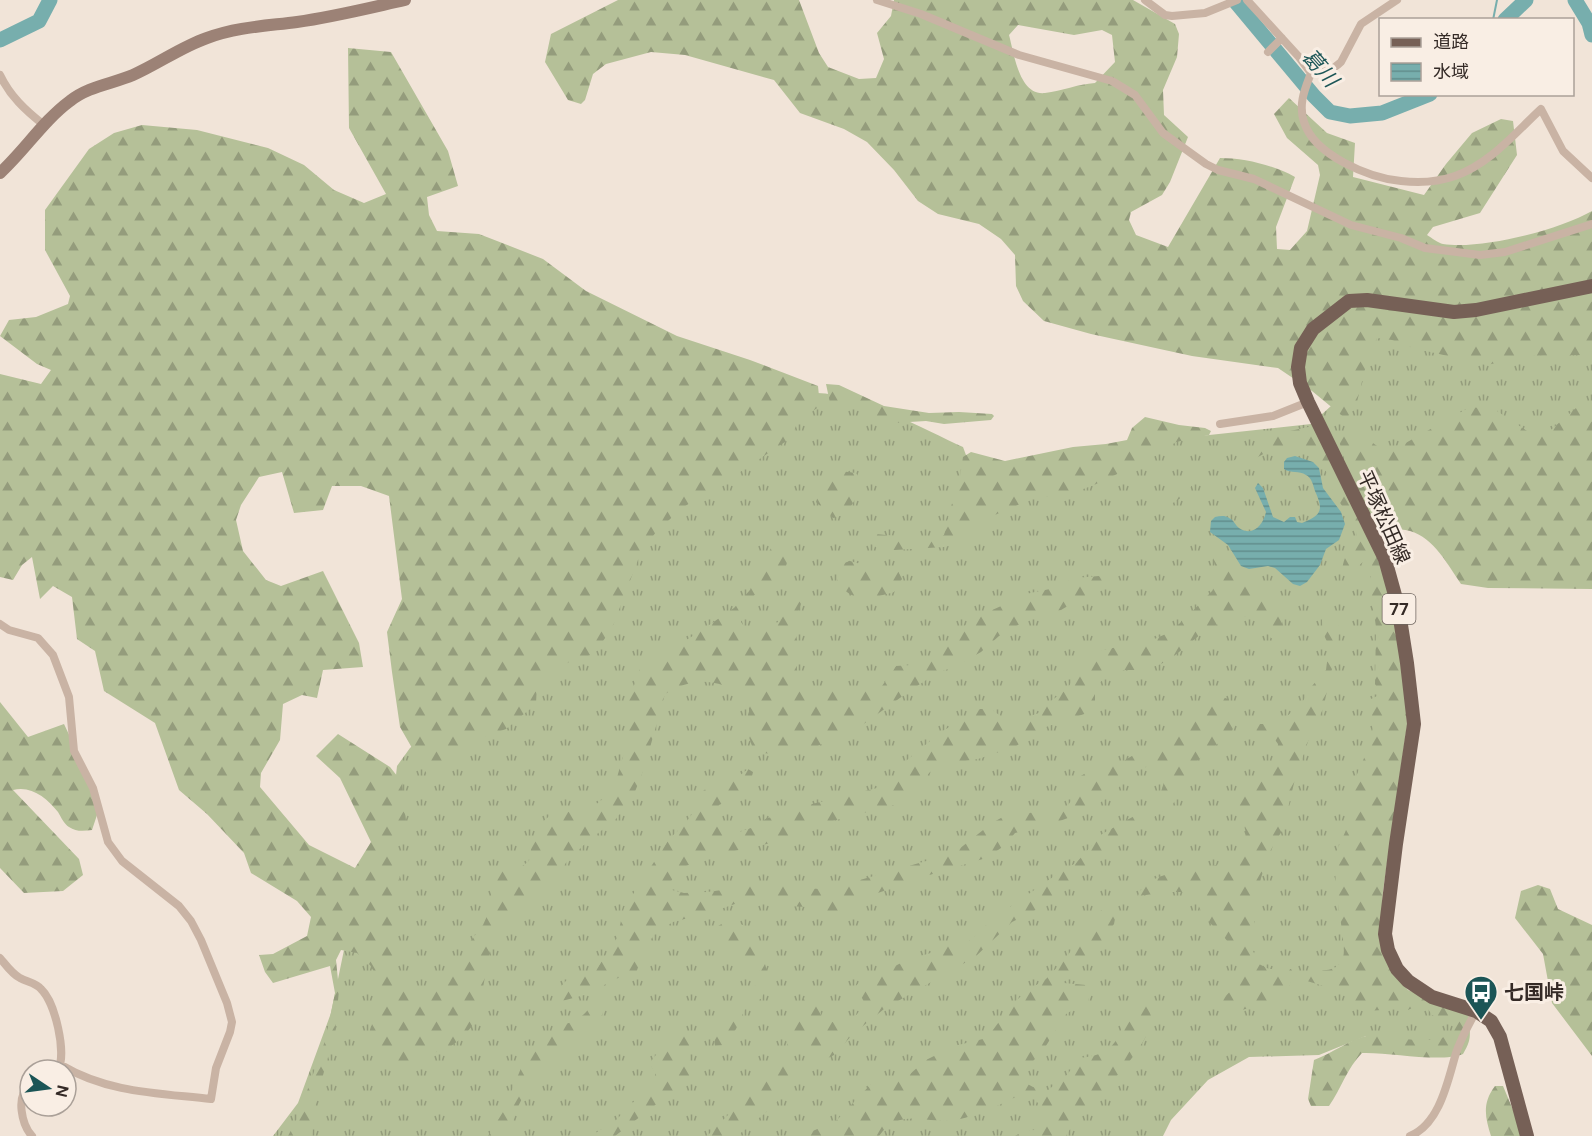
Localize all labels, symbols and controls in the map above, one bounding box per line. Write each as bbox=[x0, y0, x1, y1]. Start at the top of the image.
legend bbox=[1379, 18, 1574, 96]
text: 道路 bbox=[1433, 30, 1469, 54]
water label: 葛川 bbox=[1296, 43, 1346, 95]
text: 水域 bbox=[1433, 60, 1469, 84]
street label: 平塚松田線 bbox=[1352, 466, 1416, 568]
road number: 77 bbox=[1382, 594, 1416, 624]
bus stop icon: 七国峠 bbox=[1463, 974, 1499, 1021]
place label: 七国峠 bbox=[1504, 979, 1564, 1005]
north arrow bbox=[18, 1058, 78, 1118]
text: N bbox=[51, 1083, 74, 1099]

